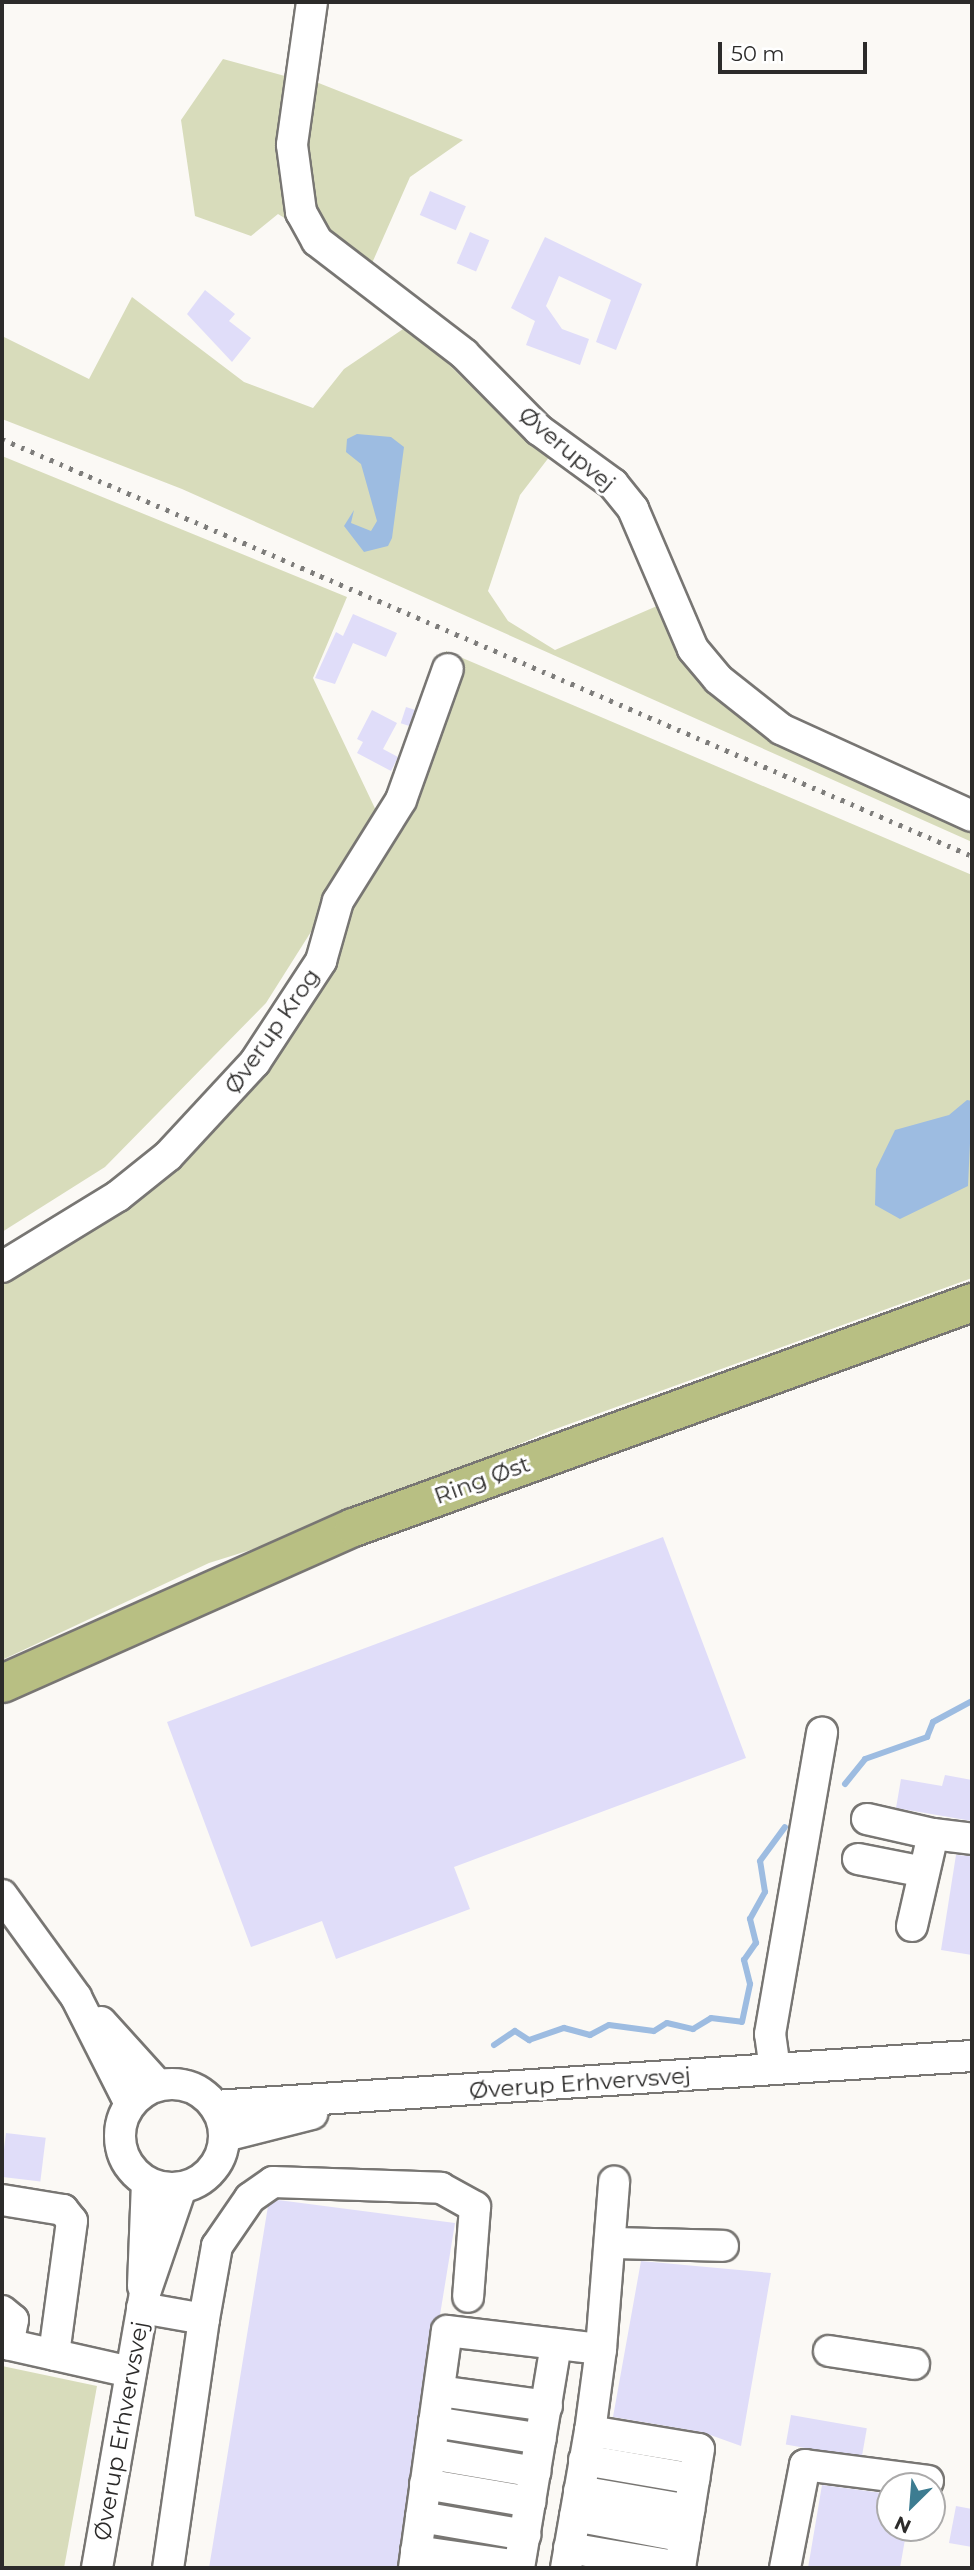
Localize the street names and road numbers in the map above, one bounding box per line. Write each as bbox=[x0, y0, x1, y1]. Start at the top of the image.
street label: Øverupvej bbox=[513, 401, 621, 497]
street label: Øverup Krog bbox=[219, 963, 325, 1099]
street label: Ring Øst bbox=[430, 1450, 534, 1510]
street label: Øverup Erhvervsvej bbox=[468, 2061, 692, 2105]
street label: Øverup Erhvervsvej bbox=[88, 2319, 154, 2543]

